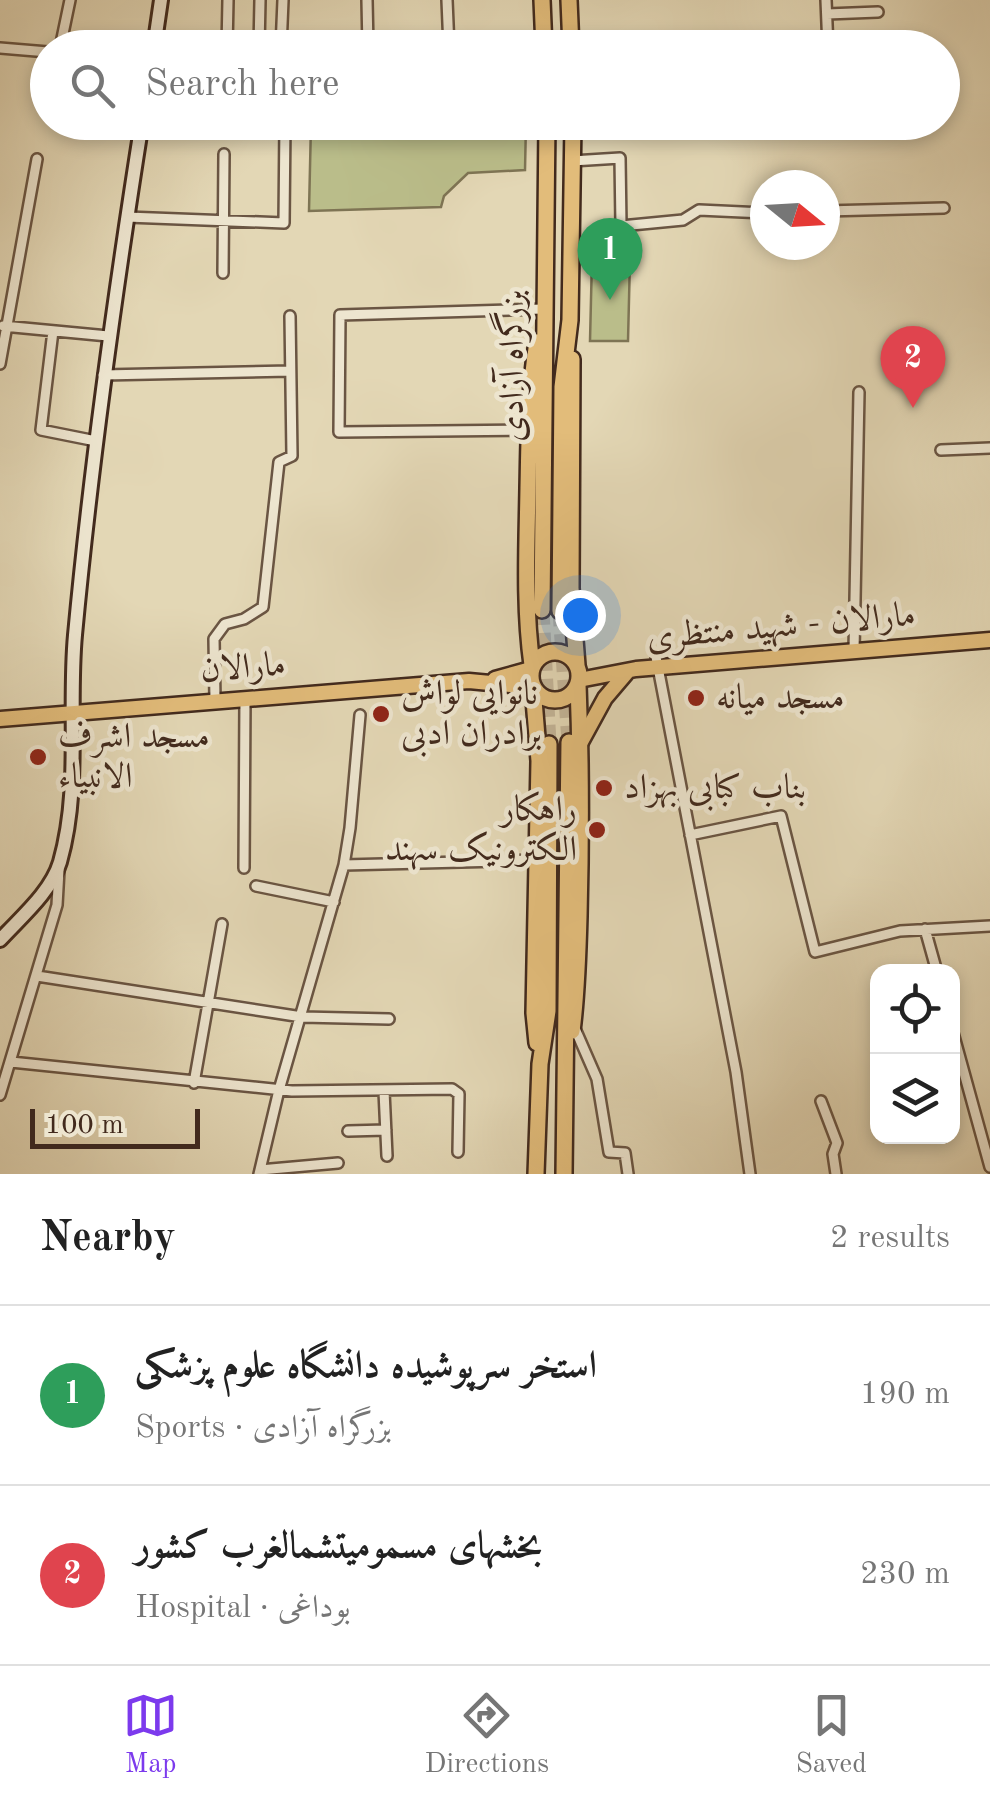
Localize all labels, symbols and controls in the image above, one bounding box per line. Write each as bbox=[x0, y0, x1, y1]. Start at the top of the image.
search box bbox=[30, 30, 960, 140]
icon: search bbox=[65, 58, 120, 113]
text: Search here bbox=[145, 66, 340, 104]
north arrow bbox=[750, 170, 840, 260]
pin: 1 bbox=[578, 218, 642, 300]
street label: بزرگراه آزادی bbox=[489, 290, 533, 442]
pin: 2 bbox=[880, 326, 946, 408]
your location bbox=[555, 590, 606, 641]
street label: مارالان - شهید منتظری bbox=[645, 598, 917, 659]
street label: مارالان bbox=[199, 648, 287, 689]
place label: نانوایی لواش برادران ادبی bbox=[401, 677, 541, 757]
place label: مسجد میانه bbox=[716, 681, 845, 716]
marker: مسجد میانه bbox=[685, 687, 707, 709]
marker: نانوایی لواش برادران ادبی bbox=[370, 703, 392, 725]
place label: مسجد اشرف الانبیاء bbox=[58, 720, 210, 796]
marker: مسجد اشرف الانبیاء bbox=[27, 746, 49, 768]
place label: بناب کبابی بهزاد bbox=[624, 771, 806, 811]
marker: بناب کبابی بهزاد bbox=[593, 777, 615, 799]
place label: راهکار الکترونیک سهند bbox=[385, 791, 577, 871]
marker: راهکار الکترونیک سهند bbox=[586, 819, 608, 841]
map controls bbox=[870, 964, 960, 1144]
button: locate bbox=[870, 964, 960, 1054]
button: layers bbox=[870, 1054, 960, 1144]
scale bar bbox=[30, 1104, 200, 1148]
text: 100 m bbox=[45, 1112, 124, 1140]
text: Nearby bbox=[40, 1218, 176, 1260]
text: 2 results bbox=[830, 1223, 950, 1255]
text: استخر سرپوشیده دانشگاه علوم پزشکی bbox=[135, 1348, 597, 1386]
text: 1 bbox=[63, 1379, 82, 1411]
text: 190 m bbox=[860, 1379, 950, 1411]
text: Sports · بزرگراه آزادی bbox=[135, 1413, 391, 1445]
text: بخشهای مسمومیتشمالغرب کشور bbox=[135, 1528, 542, 1566]
text: 2 bbox=[63, 1559, 82, 1591]
text: 230 m bbox=[860, 1559, 950, 1591]
text: Hospital · بوداغی bbox=[135, 1593, 351, 1625]
tab: Map bbox=[123, 1688, 178, 1783]
tab: Directions bbox=[425, 1688, 549, 1783]
tab: Saved bbox=[795, 1688, 867, 1783]

